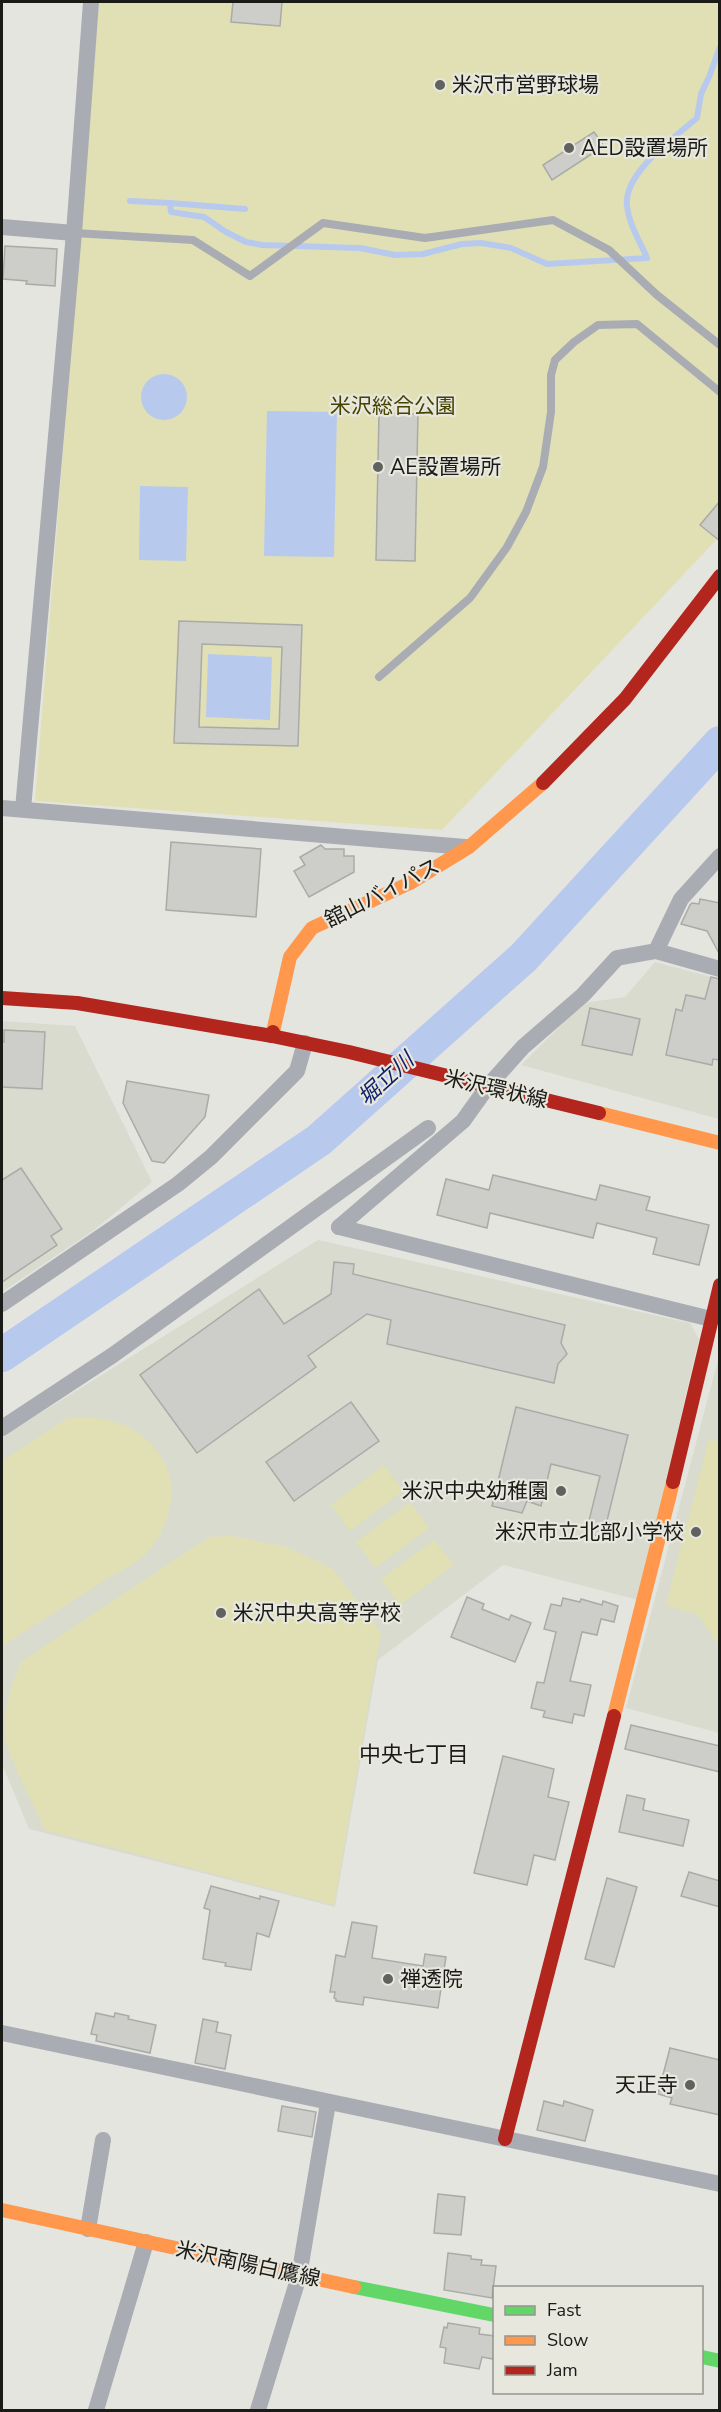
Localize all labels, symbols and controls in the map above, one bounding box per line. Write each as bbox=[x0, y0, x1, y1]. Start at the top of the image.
place label: 米沢市営野球場 bbox=[452, 71, 599, 99]
marker: 米沢市営野球場 bbox=[433, 78, 447, 92]
place label: AED設置場所 bbox=[581, 134, 708, 162]
marker: AED設置場所 bbox=[562, 141, 576, 155]
park label: 米沢総合公園 bbox=[330, 392, 456, 420]
place label: AE設置場所 bbox=[390, 453, 502, 481]
marker: AE設置場所 bbox=[371, 460, 385, 474]
street label: 舘山バイパス bbox=[320, 852, 444, 934]
water label: 堀立川 bbox=[351, 1044, 422, 1112]
street label: 米沢環状線 bbox=[442, 1064, 550, 1114]
place label: 米沢中央幼稚園 bbox=[402, 1477, 549, 1505]
marker: 米沢中央幼稚園 bbox=[554, 1484, 568, 1498]
place label: 米沢市立北部小学校 bbox=[495, 1518, 684, 1546]
marker: 米沢市立北部小学校 bbox=[689, 1525, 703, 1539]
place label: 米沢中央高等学校 bbox=[233, 1599, 401, 1627]
marker: 米沢中央高等学校 bbox=[214, 1606, 228, 1620]
district label: 中央七丁目 bbox=[359, 1740, 469, 1770]
place label: 禅透院 bbox=[400, 1965, 463, 1993]
marker: 禅透院 bbox=[381, 1972, 395, 1986]
place label: 天正寺 bbox=[615, 2071, 678, 2099]
marker: 天正寺 bbox=[683, 2078, 697, 2092]
street label: 米沢南陽白鷹線 bbox=[173, 2235, 323, 2293]
legend bbox=[493, 2286, 703, 2394]
text: Fast bbox=[547, 2298, 582, 2322]
text: Slow bbox=[547, 2328, 588, 2352]
text: Jam bbox=[546, 2358, 578, 2382]

